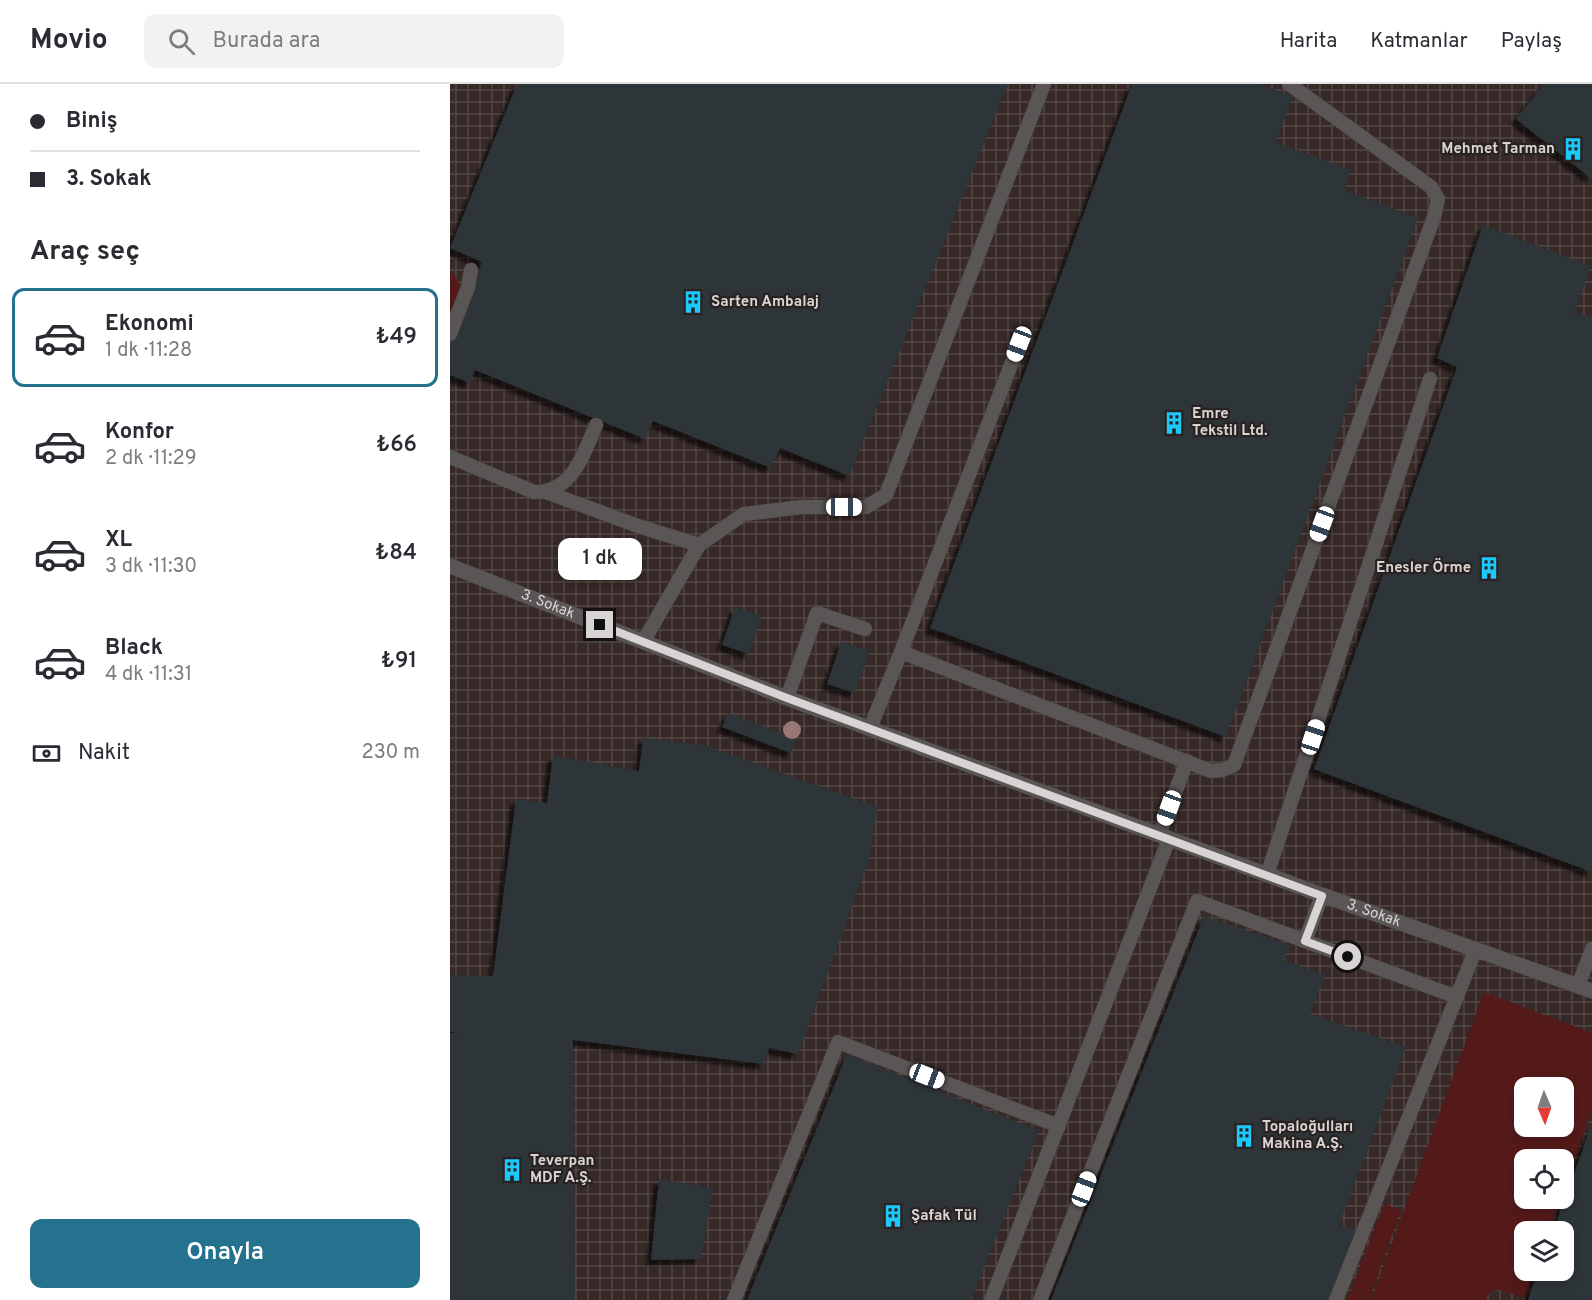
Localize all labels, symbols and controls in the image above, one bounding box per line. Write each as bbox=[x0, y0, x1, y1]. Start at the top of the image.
search box bbox=[144, 14, 564, 68]
text: Movio bbox=[30, 23, 108, 59]
icon: search bbox=[165, 25, 198, 58]
text: Burada ara bbox=[213, 28, 320, 55]
text: Harita bbox=[1280, 28, 1337, 55]
text: Katmanlar bbox=[1370, 28, 1468, 55]
text: Paylaş bbox=[1501, 28, 1562, 55]
text: Biniş bbox=[66, 108, 118, 135]
building icon: Mehmet Tarman bbox=[1560, 136, 1586, 162]
place label: Mehmet Tarman bbox=[1441, 140, 1555, 159]
text: 3. Sokak bbox=[66, 166, 152, 193]
text: Araç seç bbox=[30, 235, 140, 269]
building icon: Sarten Ambalaj bbox=[680, 289, 706, 315]
place label: Sarten Ambalaj bbox=[711, 293, 819, 312]
icon: car bbox=[33, 311, 87, 365]
text: Ekonomi bbox=[105, 311, 194, 338]
text: ₺49 bbox=[375, 324, 417, 351]
car bbox=[1004, 324, 1034, 364]
text: 1 dk · 11:28 bbox=[105, 338, 192, 364]
place label: Emre Tekstil Ltd. bbox=[1192, 405, 1268, 441]
building icon: Emre Tekstil Ltd. bbox=[1161, 410, 1187, 436]
icon: car bbox=[33, 419, 87, 473]
text: Konfor bbox=[105, 419, 174, 446]
text: ₺66 bbox=[376, 432, 417, 459]
text: 2 dk · 11:29 bbox=[105, 446, 197, 472]
car bbox=[826, 498, 862, 516]
car bbox=[1307, 504, 1337, 544]
icon: car bbox=[33, 527, 87, 581]
text: XL bbox=[105, 527, 132, 554]
callout: 1 dk bbox=[558, 538, 642, 580]
text: ₺84 bbox=[375, 540, 417, 567]
text: 1 dk bbox=[582, 546, 618, 572]
text: 3 dk · 11:30 bbox=[105, 554, 197, 580]
building icon: Enesler Örme bbox=[1476, 555, 1502, 581]
place label: Enesler Örme bbox=[1376, 557, 1471, 578]
street label: 3. Sokak bbox=[518, 585, 578, 623]
route end bbox=[586, 611, 613, 638]
icon: car bbox=[33, 635, 87, 689]
text: Black bbox=[105, 635, 163, 662]
text: ₺91 bbox=[381, 648, 417, 675]
text: 4 dk · 11:31 bbox=[105, 662, 192, 688]
car bbox=[1299, 717, 1327, 757]
icon: cash bbox=[30, 737, 63, 770]
text: Nakit bbox=[78, 740, 130, 767]
text: 230 m bbox=[361, 740, 420, 766]
car bbox=[1154, 788, 1184, 828]
street label: 3. Sokak bbox=[1344, 895, 1404, 932]
route start bbox=[1334, 943, 1361, 970]
car bbox=[907, 1061, 947, 1091]
north arrow bbox=[1514, 1077, 1574, 1137]
map controls bbox=[1514, 1077, 1574, 1281]
place label: Topaloğulları Makina A.Ş. bbox=[1262, 1118, 1353, 1154]
building icon: Topaloğulları Makina A.Ş. bbox=[1231, 1123, 1257, 1149]
button: locate bbox=[1514, 1149, 1574, 1209]
place label: Teverpan MDF A.Ş. bbox=[530, 1152, 595, 1188]
building icon: Teverpan MDF A.Ş. bbox=[499, 1157, 525, 1183]
car bbox=[1069, 1169, 1099, 1209]
building icon: Şafak Tül bbox=[880, 1203, 906, 1229]
place label: Şafak Tül bbox=[911, 1207, 977, 1226]
button: Onayla bbox=[30, 1219, 420, 1288]
button: layers bbox=[1514, 1221, 1574, 1281]

